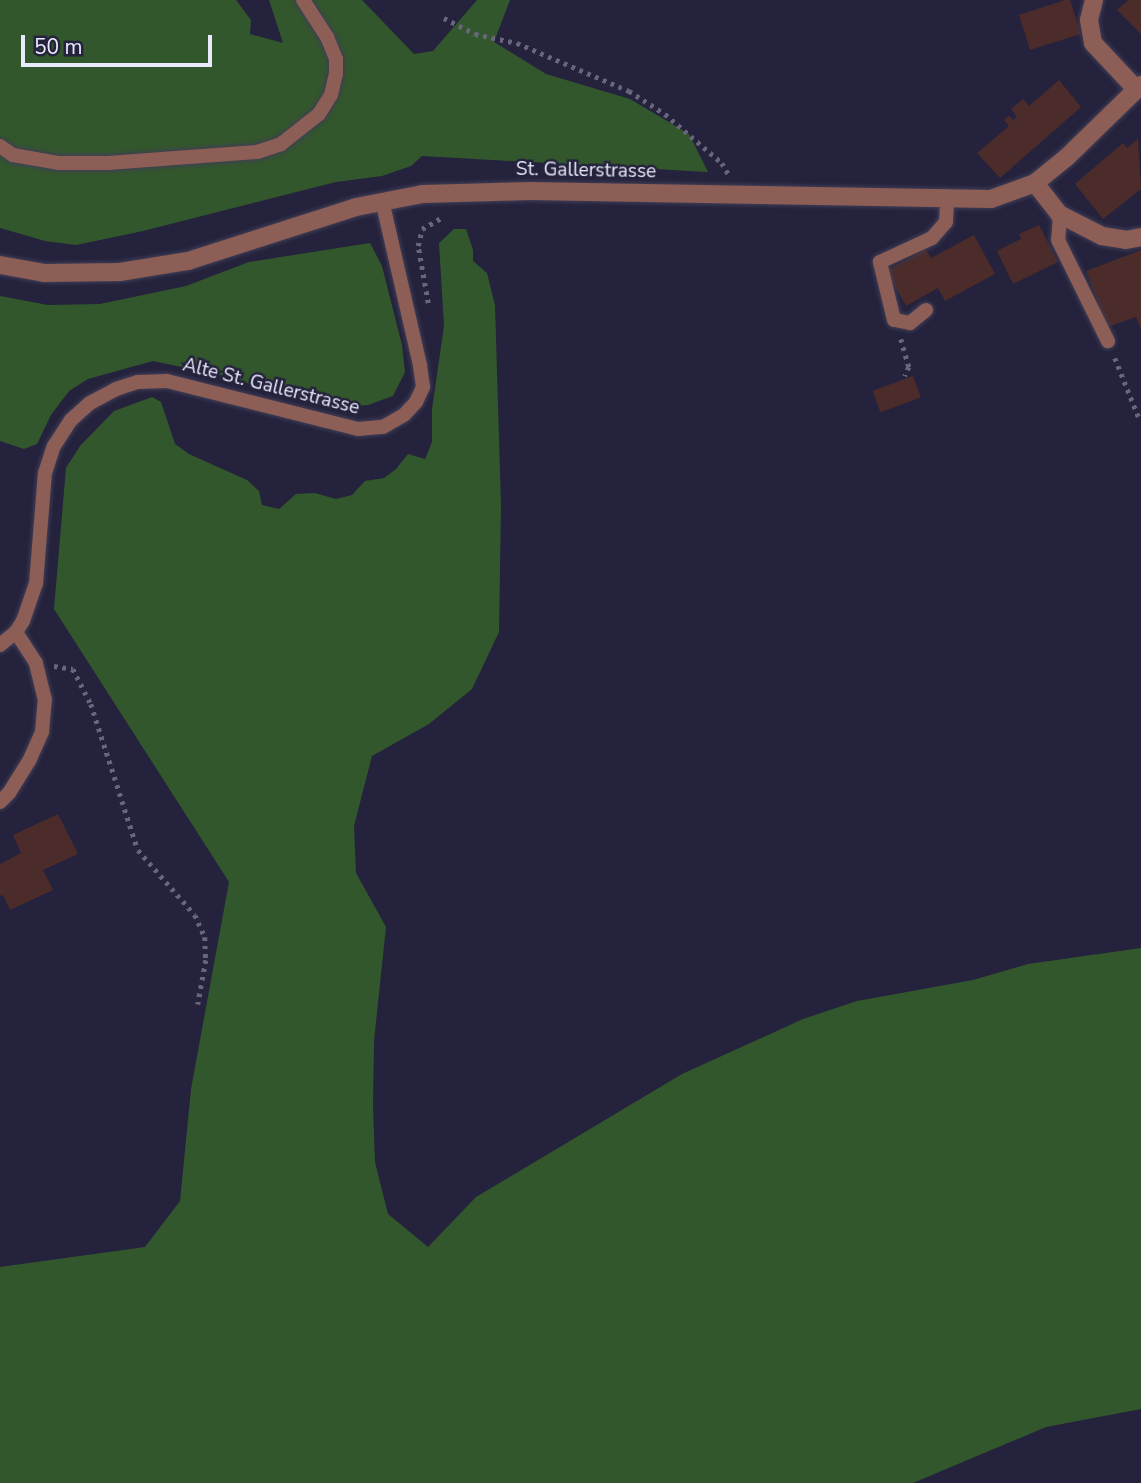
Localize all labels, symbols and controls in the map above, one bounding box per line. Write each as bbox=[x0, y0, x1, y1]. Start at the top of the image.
scale bar bbox=[24, 21, 215, 65]
text: 50 m bbox=[34, 33, 83, 61]
street label: St. Gallerstrasse bbox=[516, 158, 656, 184]
street label: Alte St. Gallerstrasse bbox=[180, 354, 362, 420]

